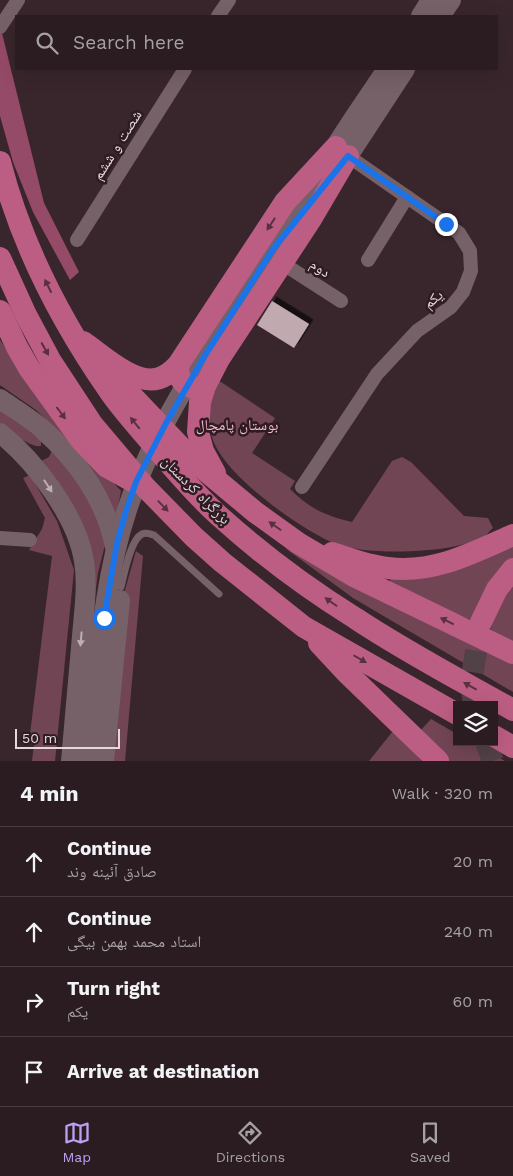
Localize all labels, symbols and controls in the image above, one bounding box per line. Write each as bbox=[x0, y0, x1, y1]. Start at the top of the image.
search box bbox=[15, 15, 498, 70]
icon: search bbox=[33, 29, 61, 57]
text: Search here bbox=[73, 31, 184, 54]
street label: شصت و ششم bbox=[88, 107, 146, 184]
route end bbox=[435, 213, 458, 236]
one-way arrow bbox=[266, 218, 276, 231]
street label: دوم bbox=[306, 255, 334, 282]
one-way arrow bbox=[44, 279, 52, 293]
street label: یکم bbox=[420, 286, 447, 313]
one-way arrow bbox=[40, 342, 49, 355]
one-way arrow bbox=[55, 406, 66, 419]
one-way arrow bbox=[129, 416, 140, 429]
park label: بوستان پامچال bbox=[196, 416, 278, 435]
street label: بزرگراه کردستان bbox=[157, 452, 234, 529]
one-way arrow bbox=[43, 479, 53, 493]
one-way arrow bbox=[157, 499, 169, 511]
one-way arrow bbox=[268, 521, 282, 531]
one-way arrow bbox=[324, 597, 338, 607]
route start bbox=[93, 607, 116, 630]
one-way arrow bbox=[440, 617, 455, 625]
one-way arrow bbox=[77, 632, 85, 648]
one-way arrow bbox=[353, 654, 366, 663]
one-way arrow bbox=[463, 682, 478, 690]
map controls bbox=[453, 701, 498, 746]
button: layers bbox=[453, 701, 498, 746]
scale bar bbox=[15, 726, 120, 749]
text: 50 m bbox=[22, 730, 57, 746]
text: 4 min bbox=[20, 781, 78, 806]
text: Walk · 320 m bbox=[392, 784, 493, 803]
text: Continue bbox=[67, 837, 151, 860]
icon: ahead bbox=[20, 848, 48, 876]
text: 20 m bbox=[453, 852, 493, 871]
text: صادق آئینه وند bbox=[67, 862, 157, 881]
text: Continue bbox=[67, 907, 151, 930]
icon: ahead bbox=[20, 918, 48, 946]
text: 240 m bbox=[444, 922, 493, 941]
text: استاد محمد بهمن بیگی bbox=[67, 932, 201, 951]
text: Turn right bbox=[67, 977, 160, 1000]
icon: right bbox=[20, 988, 48, 1016]
text: 60 m bbox=[453, 992, 493, 1011]
text: یکم bbox=[67, 1002, 88, 1021]
icon: arrive bbox=[20, 1058, 48, 1086]
text: Arrive at destination bbox=[67, 1060, 259, 1083]
tab: Map bbox=[62, 1119, 91, 1165]
tab: Directions bbox=[216, 1119, 285, 1165]
tab: Saved bbox=[410, 1119, 451, 1165]

